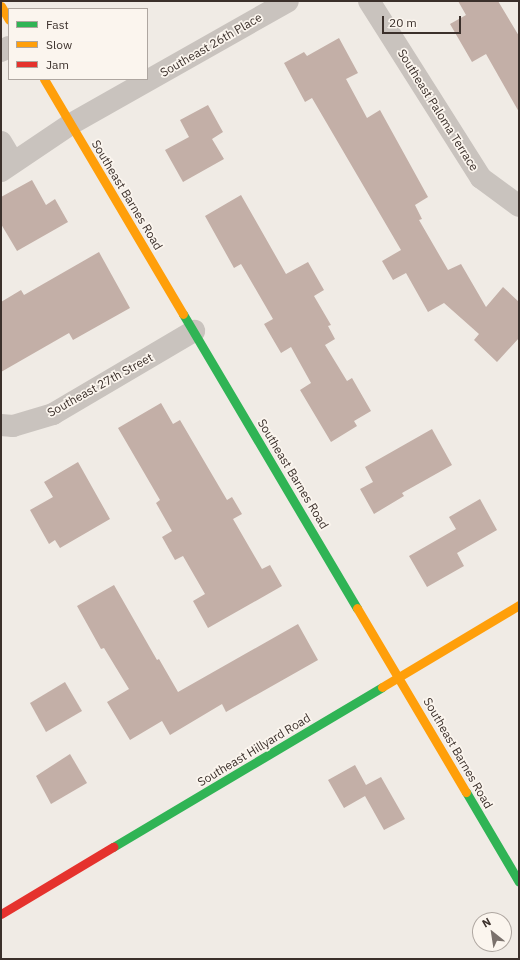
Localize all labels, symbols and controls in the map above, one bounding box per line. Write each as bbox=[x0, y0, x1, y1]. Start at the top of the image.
legend bbox=[8, 8, 148, 80]
scale bar bbox=[384, 8, 463, 34]
street label: Southeast 26th Place bbox=[158, 10, 264, 80]
text: 20 m bbox=[389, 15, 417, 30]
text: Fast bbox=[46, 17, 69, 32]
text: Slow bbox=[46, 37, 72, 52]
street label: Southeast Paloma Terrace bbox=[395, 46, 481, 174]
text: Jam bbox=[46, 57, 69, 72]
street label: Southeast Barnes Road bbox=[88, 137, 166, 253]
street label: Southeast 27th Street bbox=[45, 350, 155, 420]
street label: Southeast Barnes Road bbox=[254, 416, 332, 532]
street label: Southeast Barnes Road bbox=[420, 695, 496, 811]
street label: Southeast Hillyard Road bbox=[195, 711, 313, 789]
north arrow bbox=[472, 912, 512, 952]
text: N bbox=[480, 914, 493, 931]

